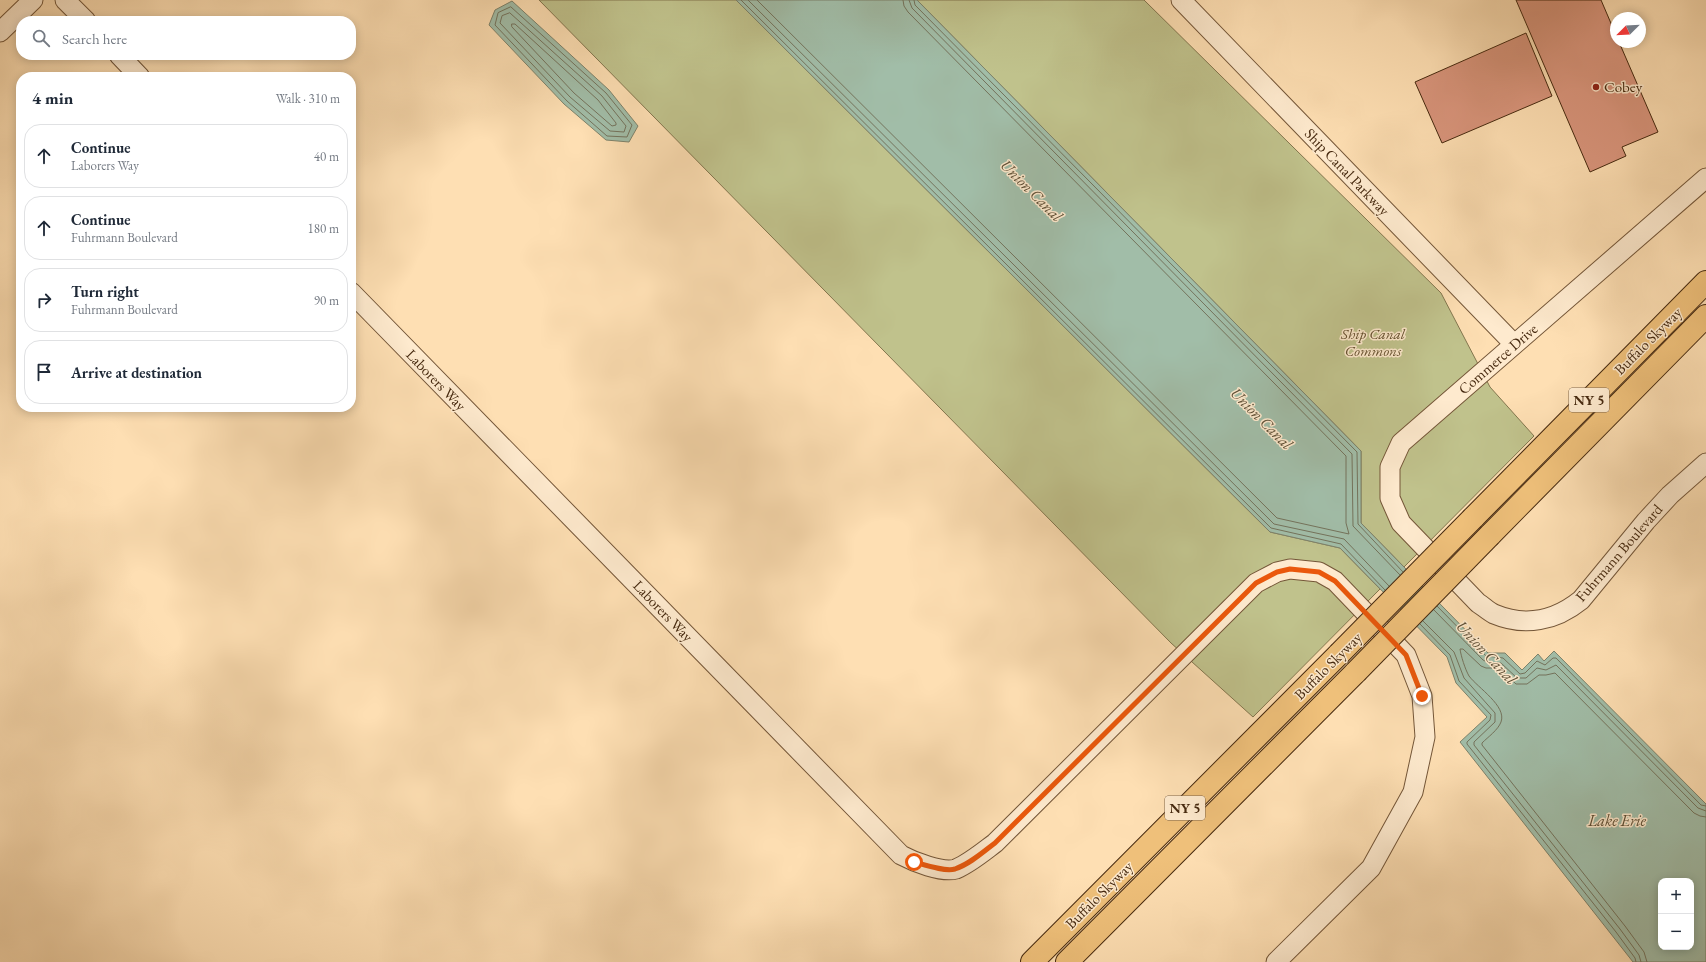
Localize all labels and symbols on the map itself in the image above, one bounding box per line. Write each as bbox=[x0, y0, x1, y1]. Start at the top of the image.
north arrow bbox=[1610, 12, 1646, 48]
place label: Cobey bbox=[1604, 77, 1643, 96]
marker: Cobey bbox=[1591, 82, 1601, 92]
street label: Ship Canal Parkway bbox=[1301, 124, 1394, 220]
water label: Union Canal bbox=[996, 155, 1068, 226]
street label: Buffalo Skyway bbox=[1610, 303, 1686, 378]
street label: Commerce Drive bbox=[1454, 319, 1541, 398]
park label: Ship Canal Commons bbox=[1340, 324, 1406, 360]
street label: Laborers Way bbox=[402, 345, 471, 415]
water label: Union Canal bbox=[1226, 383, 1298, 454]
road number: NY 5 bbox=[1569, 388, 1609, 412]
street label: Fuhrmann Boulevard bbox=[1571, 500, 1667, 605]
street label: Laborers Way bbox=[629, 576, 698, 646]
water label: Union Canal bbox=[1452, 616, 1522, 689]
street label: Buffalo Skyway bbox=[1290, 628, 1366, 703]
route end bbox=[1413, 687, 1431, 705]
road number: NY 5 bbox=[1165, 796, 1205, 820]
water label: Lake Erie bbox=[1587, 810, 1647, 831]
route start bbox=[905, 853, 923, 871]
street label: Buffalo Skyway bbox=[1061, 857, 1137, 932]

